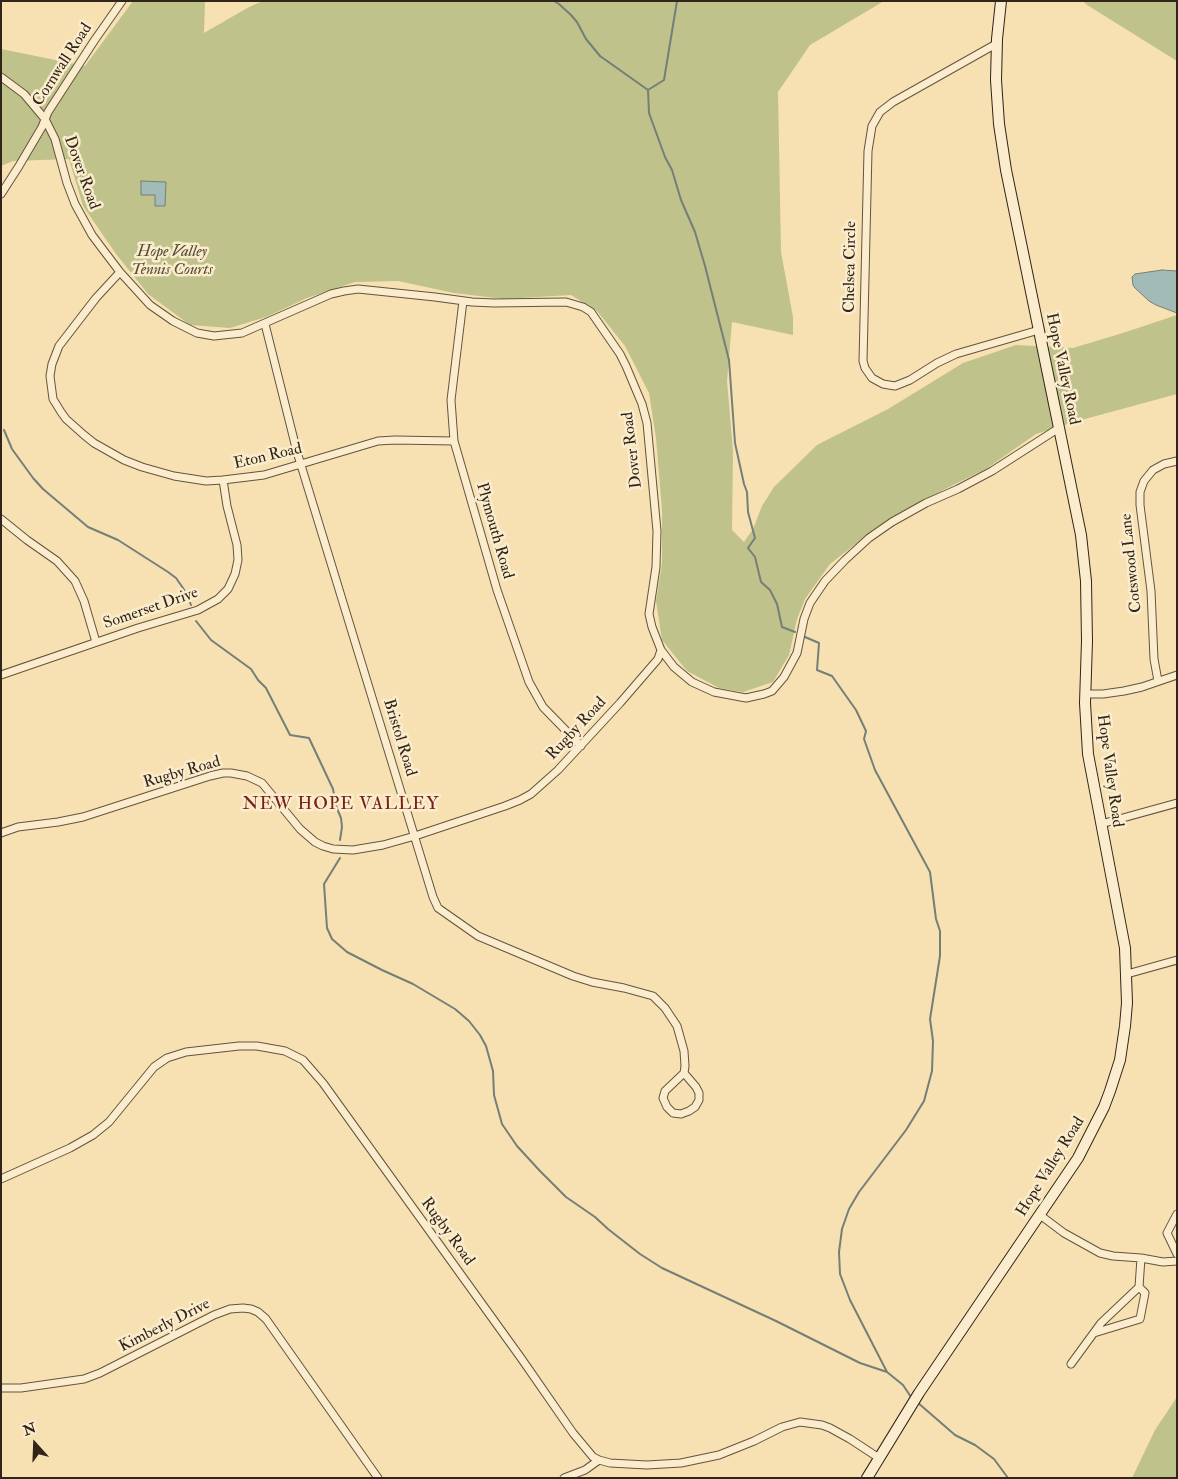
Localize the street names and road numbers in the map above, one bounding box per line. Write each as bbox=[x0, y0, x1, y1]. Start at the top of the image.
street label: Cornwall Road bbox=[29, 20, 97, 110]
street label: Dover Road bbox=[59, 134, 103, 212]
street label: Chelsea Circle bbox=[841, 221, 861, 313]
street label: Hope Valley Road bbox=[1041, 311, 1083, 427]
street label: Dover Road bbox=[619, 411, 647, 489]
street label: Eton Road bbox=[232, 440, 304, 474]
street label: Plymouth Road bbox=[471, 481, 517, 581]
street label: Cotswood Lane bbox=[1117, 512, 1147, 614]
street label: Somerset Drive bbox=[101, 584, 201, 634]
street label: Rugby Road bbox=[543, 694, 611, 764]
street label: Bristol Road bbox=[378, 697, 420, 779]
street label: Hope Valley Road bbox=[1092, 713, 1126, 829]
street label: Rugby Road bbox=[141, 753, 223, 793]
street label: Hope Valley Road bbox=[1013, 1114, 1089, 1220]
street label: Rugby Road bbox=[416, 1194, 478, 1270]
street label: Kimberly Drive bbox=[116, 1295, 214, 1357]

